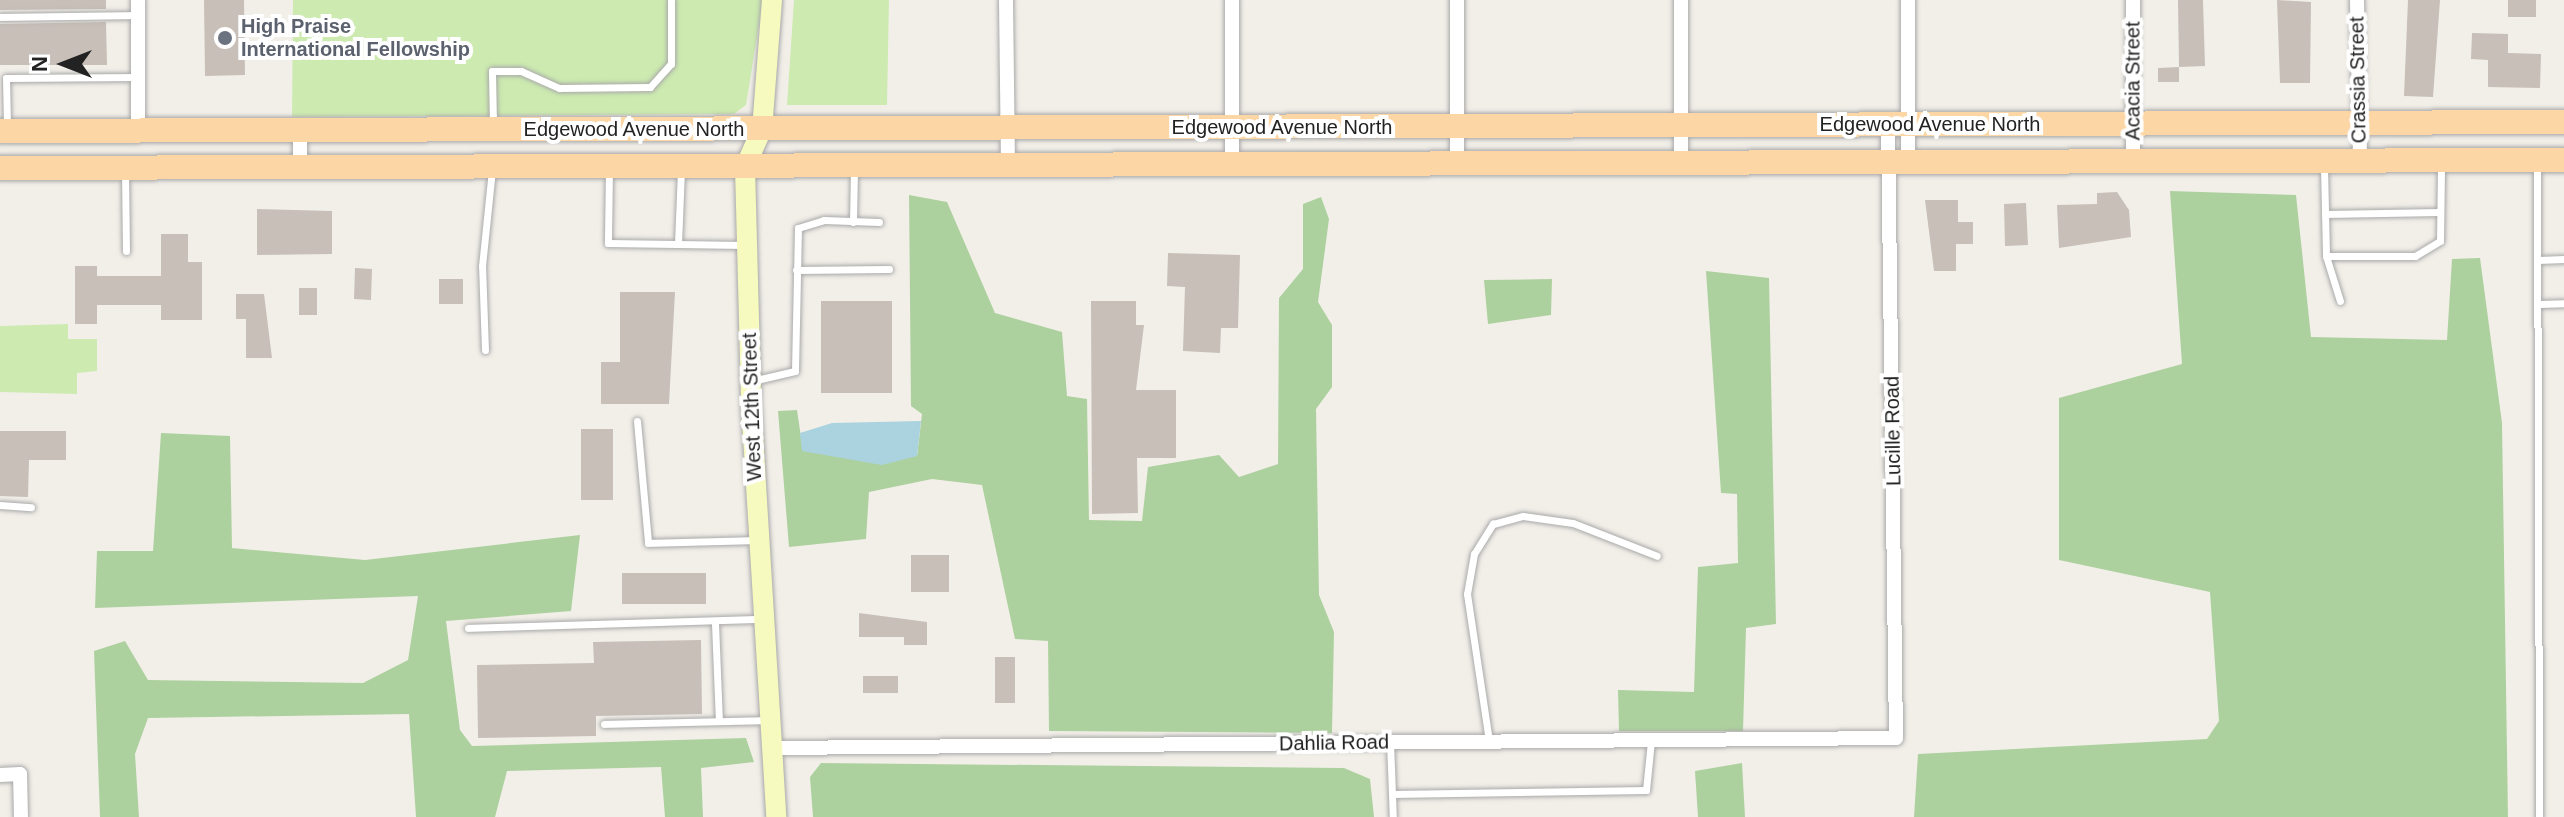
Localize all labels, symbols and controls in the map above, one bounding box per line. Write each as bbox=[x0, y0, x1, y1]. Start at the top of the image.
place label: High Praise International Fellowship bbox=[241, 14, 470, 61]
street label: Crassia Street bbox=[2345, 16, 2371, 144]
street label: Acacia Street bbox=[2121, 22, 2145, 140]
north arrow bbox=[24, 24, 104, 104]
marker: High Praise International Fellowship bbox=[216, 29, 234, 47]
text: N bbox=[27, 56, 52, 72]
street label: Edgewood Avenue North bbox=[1819, 112, 2041, 136]
street label: Edgewood Avenue North bbox=[1171, 115, 1393, 139]
street label: Edgewood Avenue North bbox=[523, 117, 745, 141]
street label: West 12th Street bbox=[737, 332, 767, 482]
street label: Lucille Road bbox=[1880, 376, 1906, 486]
street label: Dahlia Road bbox=[1279, 730, 1389, 756]

